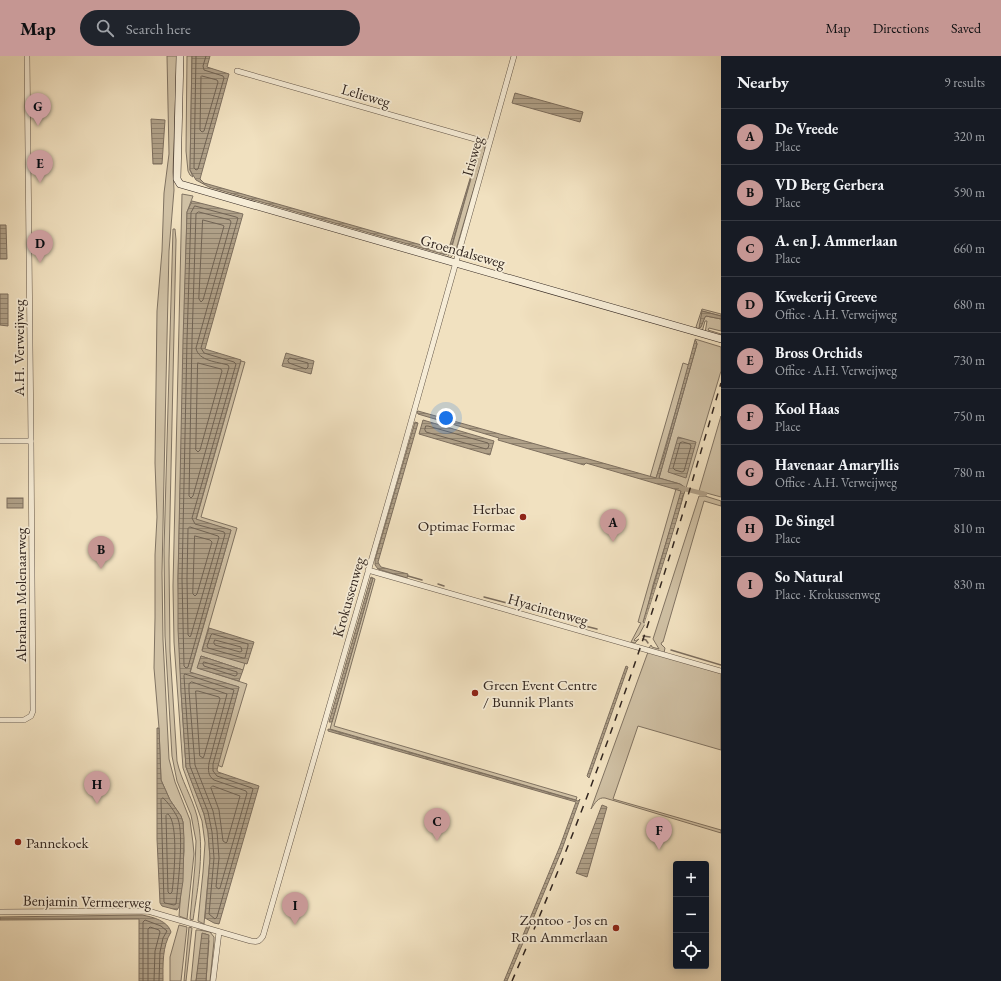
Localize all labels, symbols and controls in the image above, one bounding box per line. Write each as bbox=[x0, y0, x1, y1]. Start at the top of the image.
search box bbox=[80, 10, 360, 46]
text: Map bbox=[20, 16, 56, 41]
icon: search bbox=[94, 17, 116, 39]
text: Search here bbox=[126, 19, 191, 38]
text: Map bbox=[825, 19, 851, 37]
text: Directions bbox=[873, 19, 929, 37]
text: Saved bbox=[951, 19, 981, 37]
text: Nearby bbox=[737, 71, 789, 93]
text: 9 results bbox=[944, 74, 985, 91]
street label: Lelieweg bbox=[339, 79, 393, 111]
pin: G bbox=[25, 93, 51, 126]
text: De Vreede bbox=[775, 119, 838, 138]
text: A bbox=[745, 128, 755, 145]
text: 320 m bbox=[954, 128, 985, 145]
street label: Irisweg bbox=[457, 133, 487, 178]
text: Place bbox=[775, 138, 801, 155]
pin: E bbox=[27, 150, 53, 183]
text: VD Berg Gerbera bbox=[775, 175, 884, 194]
text: B bbox=[746, 184, 754, 201]
text: 590 m bbox=[954, 184, 985, 201]
text: Place bbox=[775, 194, 801, 211]
pin: D bbox=[27, 230, 53, 263]
street label: Groendalseweg bbox=[418, 230, 508, 272]
text: A. en J. Ammerlaan bbox=[775, 231, 898, 250]
text: C bbox=[745, 240, 755, 257]
text: 660 m bbox=[954, 240, 985, 257]
text: Place bbox=[775, 250, 801, 267]
text: Kwekerij Greeve bbox=[775, 287, 877, 306]
text: D bbox=[745, 296, 755, 313]
text: 680 m bbox=[954, 296, 985, 313]
street label: A.H. Verweijweg bbox=[9, 299, 28, 397]
text: Office · A.H. Verweijweg bbox=[775, 306, 897, 323]
text: Bross Orchids bbox=[775, 343, 862, 362]
text: E bbox=[746, 352, 754, 369]
text: 730 m bbox=[954, 352, 985, 369]
text: Office · A.H. Verweijweg bbox=[775, 362, 897, 379]
text: Kool Haas bbox=[775, 399, 839, 418]
your location bbox=[436, 408, 456, 428]
text: F bbox=[746, 408, 754, 425]
text: 750 m bbox=[954, 408, 985, 425]
text: Place bbox=[775, 418, 801, 435]
text: Havenaar Amaryllis bbox=[775, 455, 899, 474]
text: G bbox=[745, 464, 755, 481]
text: 780 m bbox=[954, 464, 985, 481]
text: Office · A.H. Verweijweg bbox=[775, 474, 897, 491]
place label: Herbae Optimae Formae bbox=[418, 499, 515, 535]
pin: A bbox=[600, 509, 626, 542]
text: De Singel bbox=[775, 511, 835, 530]
marker: Herbae Optimae Formae bbox=[518, 512, 528, 522]
text: H bbox=[745, 520, 755, 537]
text: 810 m bbox=[954, 520, 985, 537]
street label: Abraham Molenaarweg bbox=[11, 527, 30, 663]
text: Place bbox=[775, 530, 801, 547]
pin: B bbox=[88, 536, 114, 569]
street label: Krokussenweg bbox=[327, 554, 369, 639]
text: So Natural bbox=[775, 567, 843, 586]
text: I bbox=[748, 576, 752, 593]
text: 830 m bbox=[954, 576, 985, 593]
text: Place · Krokussenweg bbox=[775, 586, 880, 603]
street label: Hyacintenweg bbox=[506, 588, 591, 630]
place label: Green Event Centre / Bunnik Plants bbox=[483, 675, 597, 711]
marker: Green Event Centre / Bunnik Plants bbox=[470, 688, 480, 698]
pin: H bbox=[84, 771, 110, 804]
pin: C bbox=[424, 808, 450, 841]
pin: F bbox=[646, 817, 672, 850]
place label: Pannekoek bbox=[26, 833, 90, 852]
marker: Pannekoek bbox=[13, 837, 23, 847]
map controls bbox=[673, 861, 709, 969]
button: + bbox=[673, 861, 709, 897]
street label: Benjamin Vermeerweg bbox=[23, 890, 152, 912]
pin: I bbox=[282, 892, 308, 925]
button: − bbox=[673, 897, 709, 933]
place label: Zontoo - Jos en Ron Ammerlaan bbox=[511, 910, 608, 946]
marker: Zontoo - Jos en Ron Ammerlaan bbox=[611, 923, 621, 933]
button: locate bbox=[673, 933, 709, 969]

